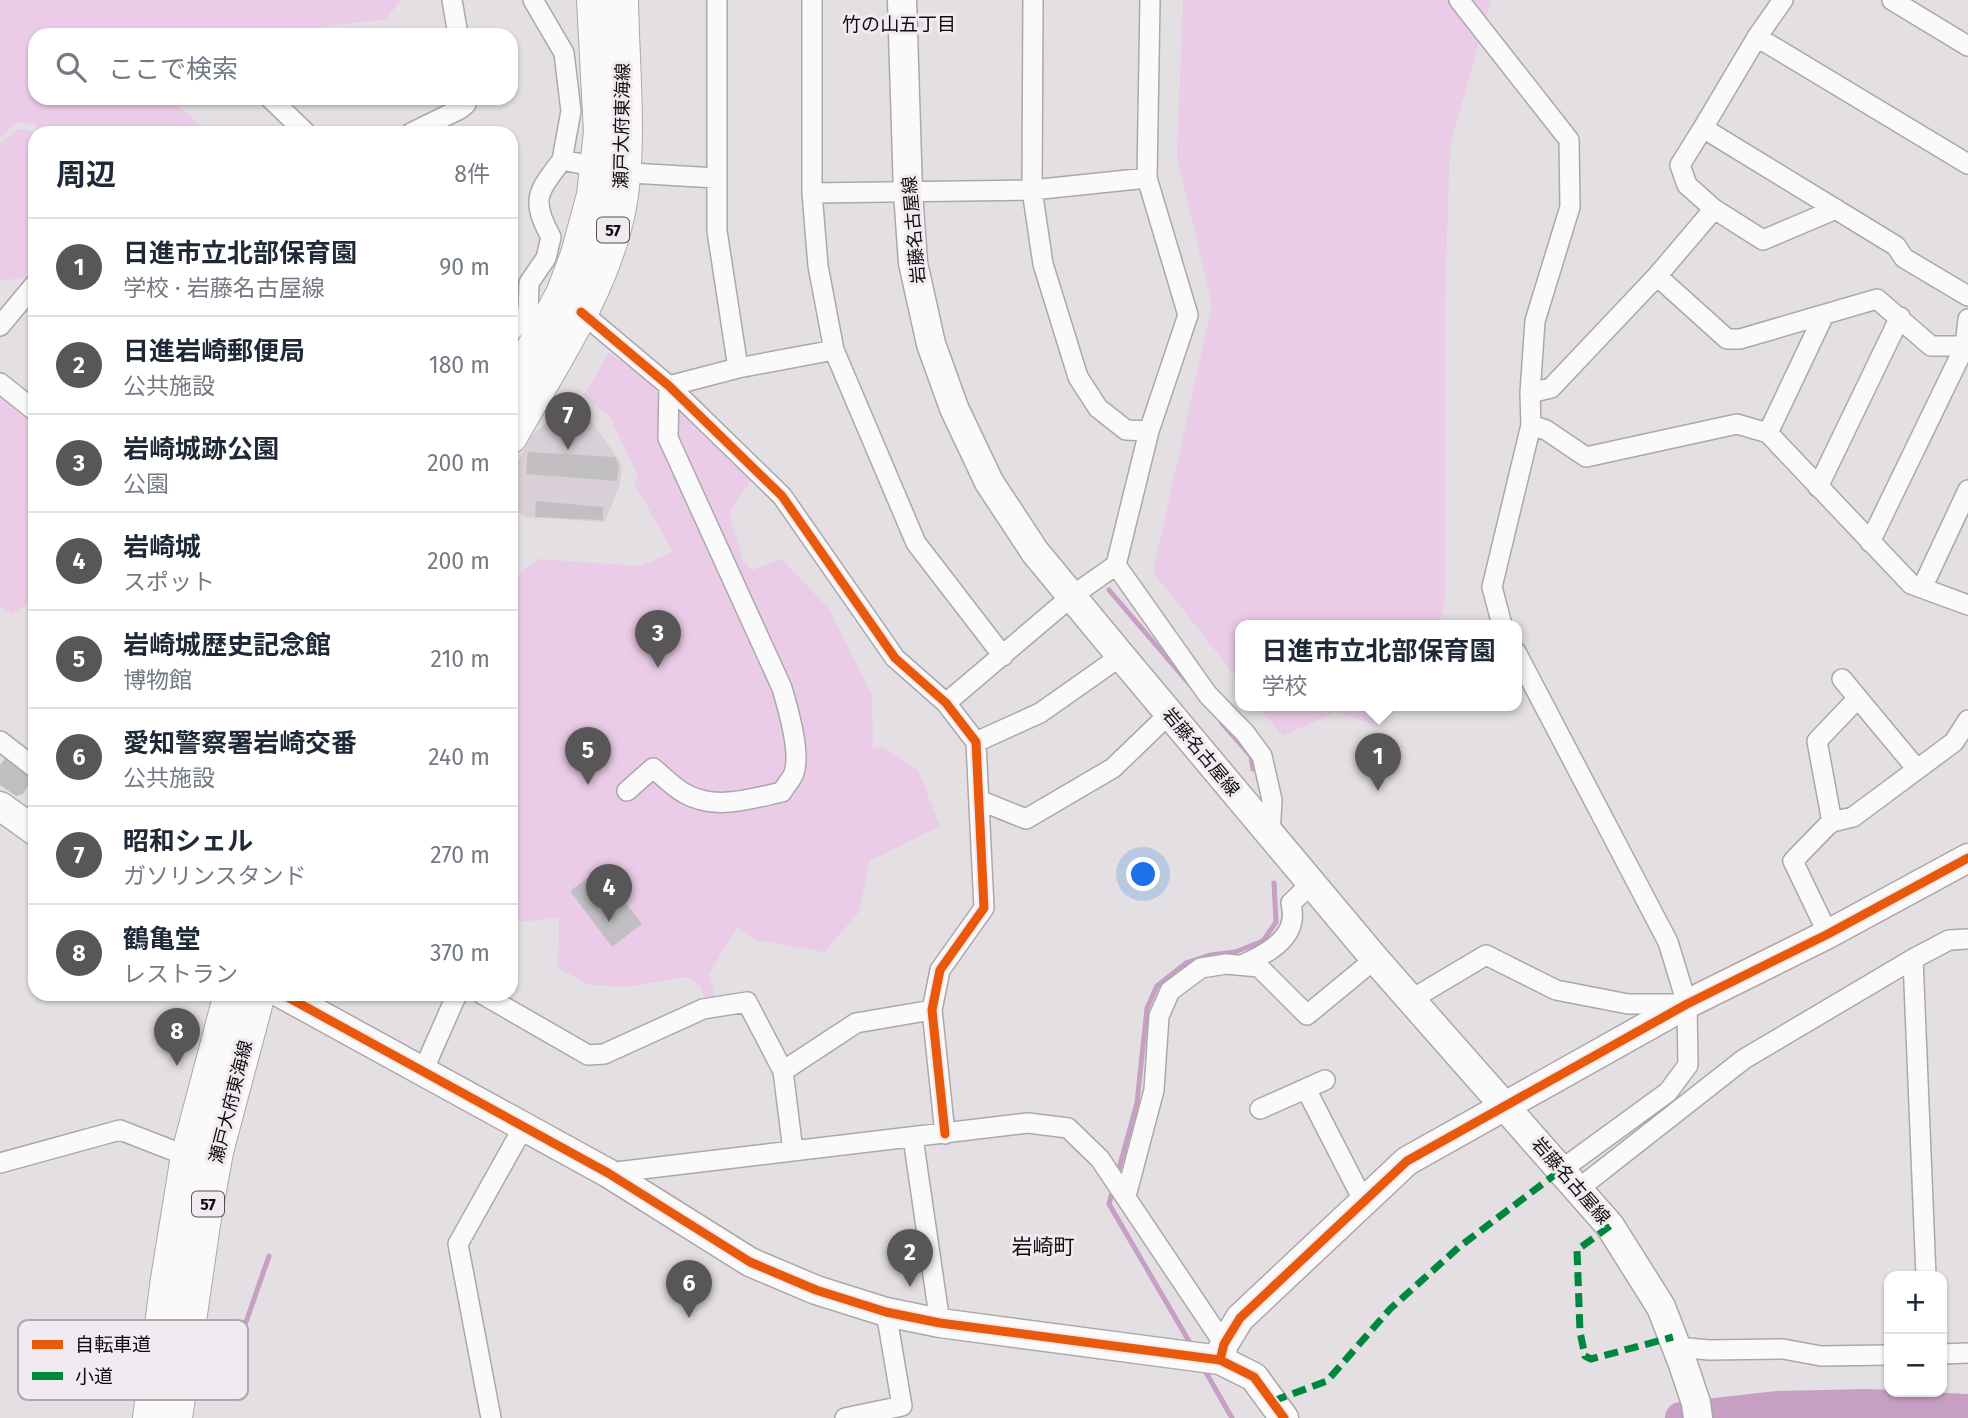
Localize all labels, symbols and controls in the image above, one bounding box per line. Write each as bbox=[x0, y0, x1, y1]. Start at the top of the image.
district label: 竹の山五丁目 bbox=[842, 13, 956, 36]
search box bbox=[28, 28, 518, 105]
icon: search bbox=[52, 48, 90, 86]
text: ここで検索 bbox=[108, 54, 238, 85]
street label: 瀬戸大府東海線 bbox=[610, 63, 634, 189]
text: 周辺 bbox=[56, 157, 116, 193]
text: 8件 bbox=[454, 160, 490, 188]
street label: 岩藤名古屋線 bbox=[898, 175, 930, 285]
road number: 57 bbox=[597, 218, 629, 242]
text: 日進市立北部保育園 bbox=[123, 238, 357, 269]
text: 1 bbox=[74, 253, 84, 281]
text: 90 m bbox=[439, 253, 490, 281]
text: 学校 · 岩藤名古屋線 bbox=[123, 274, 325, 302]
text: 日進岩崎郵便局 bbox=[123, 336, 305, 367]
text: 2 bbox=[73, 351, 85, 379]
text: 180 m bbox=[429, 351, 490, 379]
text: 公共施設 bbox=[123, 372, 215, 400]
pin: 7 bbox=[545, 392, 591, 450]
text: 岩崎城跡公園 bbox=[123, 434, 279, 465]
text: 3 bbox=[73, 449, 85, 477]
text: 200 m bbox=[427, 449, 490, 477]
text: 公園 bbox=[123, 470, 169, 498]
text: 岩崎城 bbox=[123, 532, 201, 563]
text: 4 bbox=[73, 547, 86, 575]
text: 200 m bbox=[427, 547, 490, 575]
text: スポット bbox=[123, 568, 215, 596]
pin: 3 bbox=[635, 610, 681, 668]
popup bbox=[1235, 620, 1522, 711]
text: 岩崎城歴史記念館 bbox=[123, 630, 331, 661]
text: 日進市立北部保育園 bbox=[1261, 636, 1496, 667]
text: 5 bbox=[73, 645, 85, 673]
text: 210 m bbox=[431, 645, 490, 673]
text: 博物館 bbox=[123, 666, 192, 694]
text: 学校 bbox=[1261, 672, 1307, 700]
street label: 岩藤名古屋線 bbox=[1158, 704, 1244, 800]
pin: 5 bbox=[565, 727, 611, 785]
text: 愛知警察署岩崎交番 bbox=[123, 728, 357, 759]
pin: 1 bbox=[1355, 733, 1401, 791]
text: 6 bbox=[73, 743, 85, 771]
text: 240 m bbox=[428, 743, 490, 771]
text: 公共施設 bbox=[123, 764, 215, 792]
text: 昭和シェル bbox=[123, 826, 253, 857]
text: 7 bbox=[74, 841, 84, 869]
text: 270 m bbox=[430, 841, 490, 869]
your location bbox=[1126, 857, 1160, 891]
text: ガソリンスタンド bbox=[123, 862, 307, 890]
pin: 4 bbox=[586, 864, 632, 922]
text: 鶴亀堂 bbox=[123, 924, 201, 955]
text: 8 bbox=[72, 939, 86, 967]
text: 370 m bbox=[430, 939, 490, 967]
text: レストラン bbox=[123, 960, 238, 988]
pin: 8 bbox=[154, 1008, 200, 1066]
street label: 瀬戸大府東海線 bbox=[205, 1038, 257, 1166]
street label: 岩藤名古屋線 bbox=[1527, 1133, 1615, 1229]
road number: 57 bbox=[192, 1192, 224, 1216]
pin: 2 bbox=[887, 1229, 933, 1287]
district label: 岩崎町 bbox=[1012, 1234, 1075, 1260]
pin: 6 bbox=[666, 1260, 712, 1318]
map controls bbox=[1884, 1271, 1947, 1397]
button: + bbox=[1884, 1271, 1947, 1334]
legend bbox=[18, 1320, 248, 1400]
text: 自転車道 bbox=[75, 1333, 151, 1356]
button: − bbox=[1884, 1334, 1947, 1397]
text: 小道 bbox=[75, 1365, 113, 1388]

